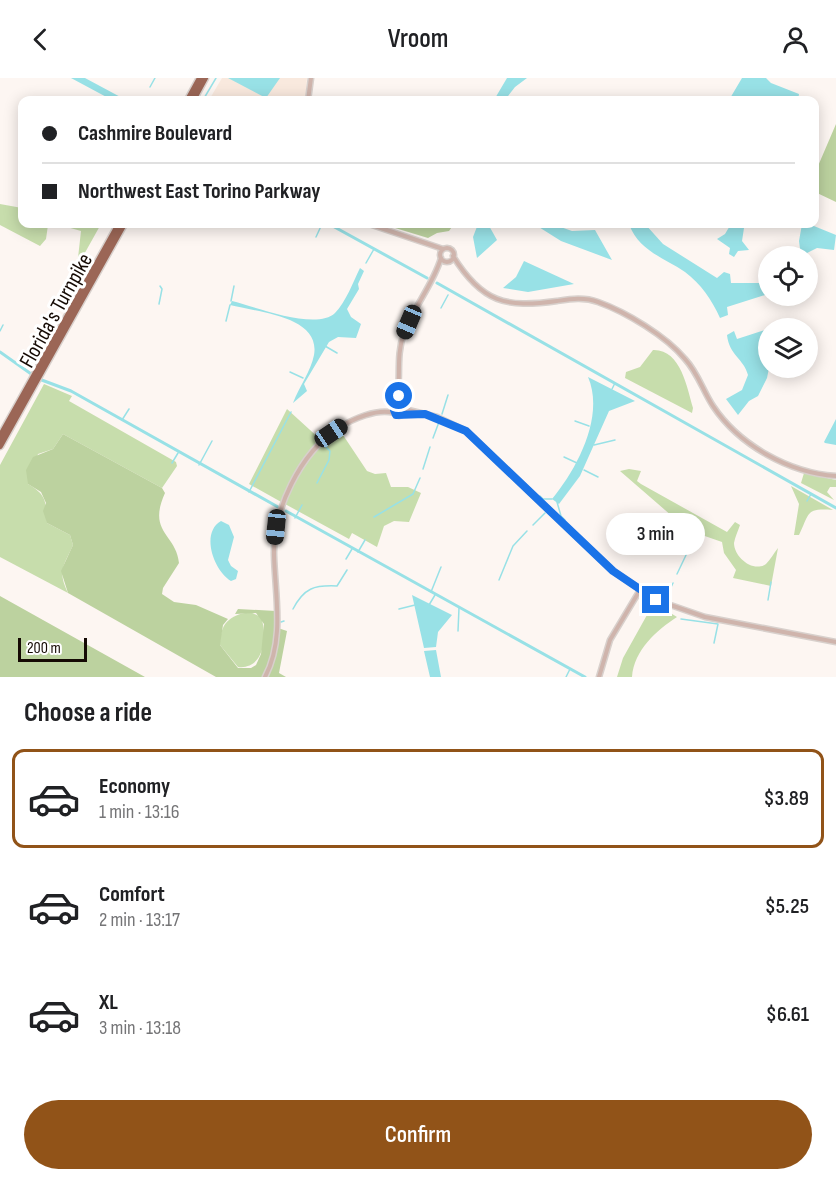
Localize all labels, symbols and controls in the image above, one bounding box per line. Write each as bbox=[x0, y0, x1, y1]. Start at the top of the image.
icon: back bbox=[24, 23, 57, 56]
text: Vroom bbox=[388, 23, 448, 55]
icon: person bbox=[779, 23, 812, 56]
text: Cashmire Boulevard bbox=[78, 120, 232, 147]
text: Northwest East Torino Parkway bbox=[78, 178, 320, 205]
map controls bbox=[758, 246, 818, 378]
button: locate bbox=[758, 246, 818, 306]
street label: Florida's Turnpike bbox=[14, 249, 99, 373]
car bbox=[394, 302, 424, 342]
button: layers bbox=[758, 318, 818, 378]
route start bbox=[385, 382, 412, 409]
car bbox=[311, 415, 351, 451]
car bbox=[265, 508, 287, 546]
callout: 3 min bbox=[606, 513, 706, 555]
text: 3 min bbox=[637, 522, 674, 546]
route end bbox=[642, 586, 669, 613]
scale bar bbox=[18, 635, 87, 662]
text: 200 m bbox=[27, 639, 61, 658]
text: Choose a ride bbox=[24, 697, 152, 729]
icon: car bbox=[27, 772, 81, 826]
text: Economy bbox=[99, 773, 170, 800]
text: $3.89 bbox=[763, 785, 809, 812]
text: 1 min · 13:16 bbox=[99, 800, 180, 824]
icon: car bbox=[27, 880, 81, 934]
text: Comfort bbox=[99, 881, 165, 908]
text: $5.25 bbox=[765, 893, 809, 920]
text: 2 min · 13:17 bbox=[99, 908, 180, 932]
icon: car bbox=[27, 988, 81, 1042]
text: XL bbox=[99, 989, 118, 1016]
text: $6.61 bbox=[766, 1001, 809, 1028]
text: 3 min · 13:18 bbox=[99, 1016, 181, 1040]
button: Confirm bbox=[24, 1100, 812, 1169]

